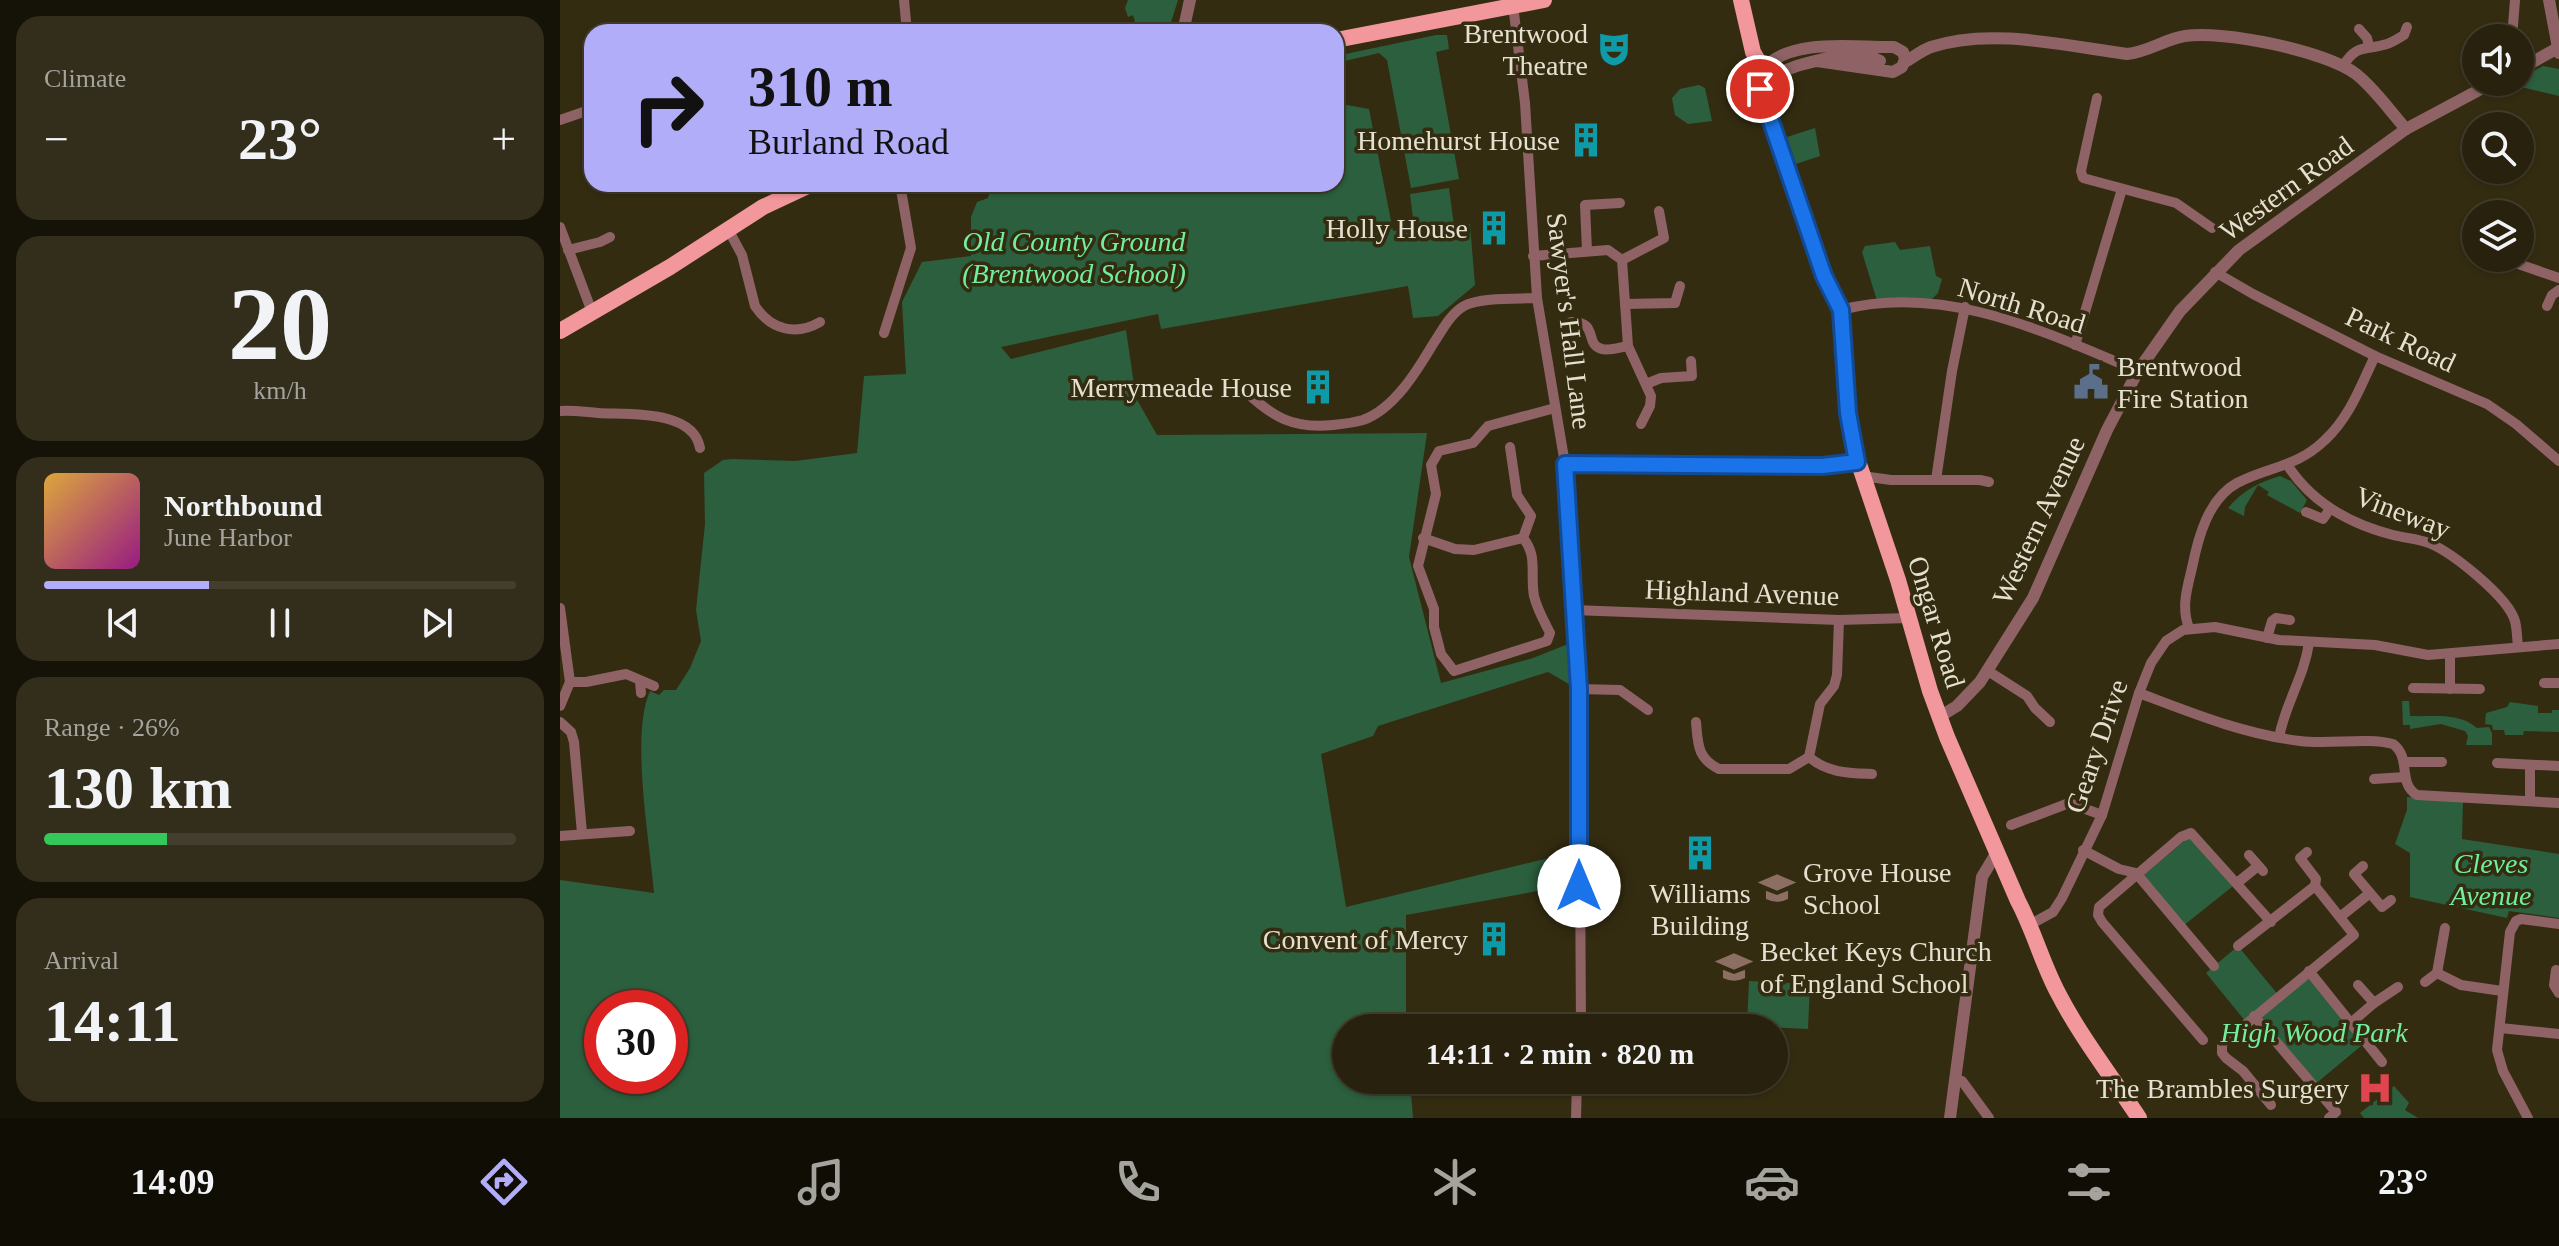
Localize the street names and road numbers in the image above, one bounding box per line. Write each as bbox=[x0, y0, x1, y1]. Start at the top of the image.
street label: Western Road bbox=[2214, 130, 2359, 247]
street label: Sawyer's Hall Lane bbox=[1541, 211, 1598, 431]
street label: North Road bbox=[1954, 271, 2089, 340]
street label: Park Road bbox=[2341, 301, 2461, 378]
street label: Western Avenue bbox=[1986, 431, 2091, 609]
street label: Vineway bbox=[2351, 480, 2455, 545]
street label: Ongar Road bbox=[1902, 553, 1971, 692]
street label: Highland Avenue bbox=[1644, 574, 1840, 611]
street label: Geary Drive bbox=[2059, 675, 2134, 817]

